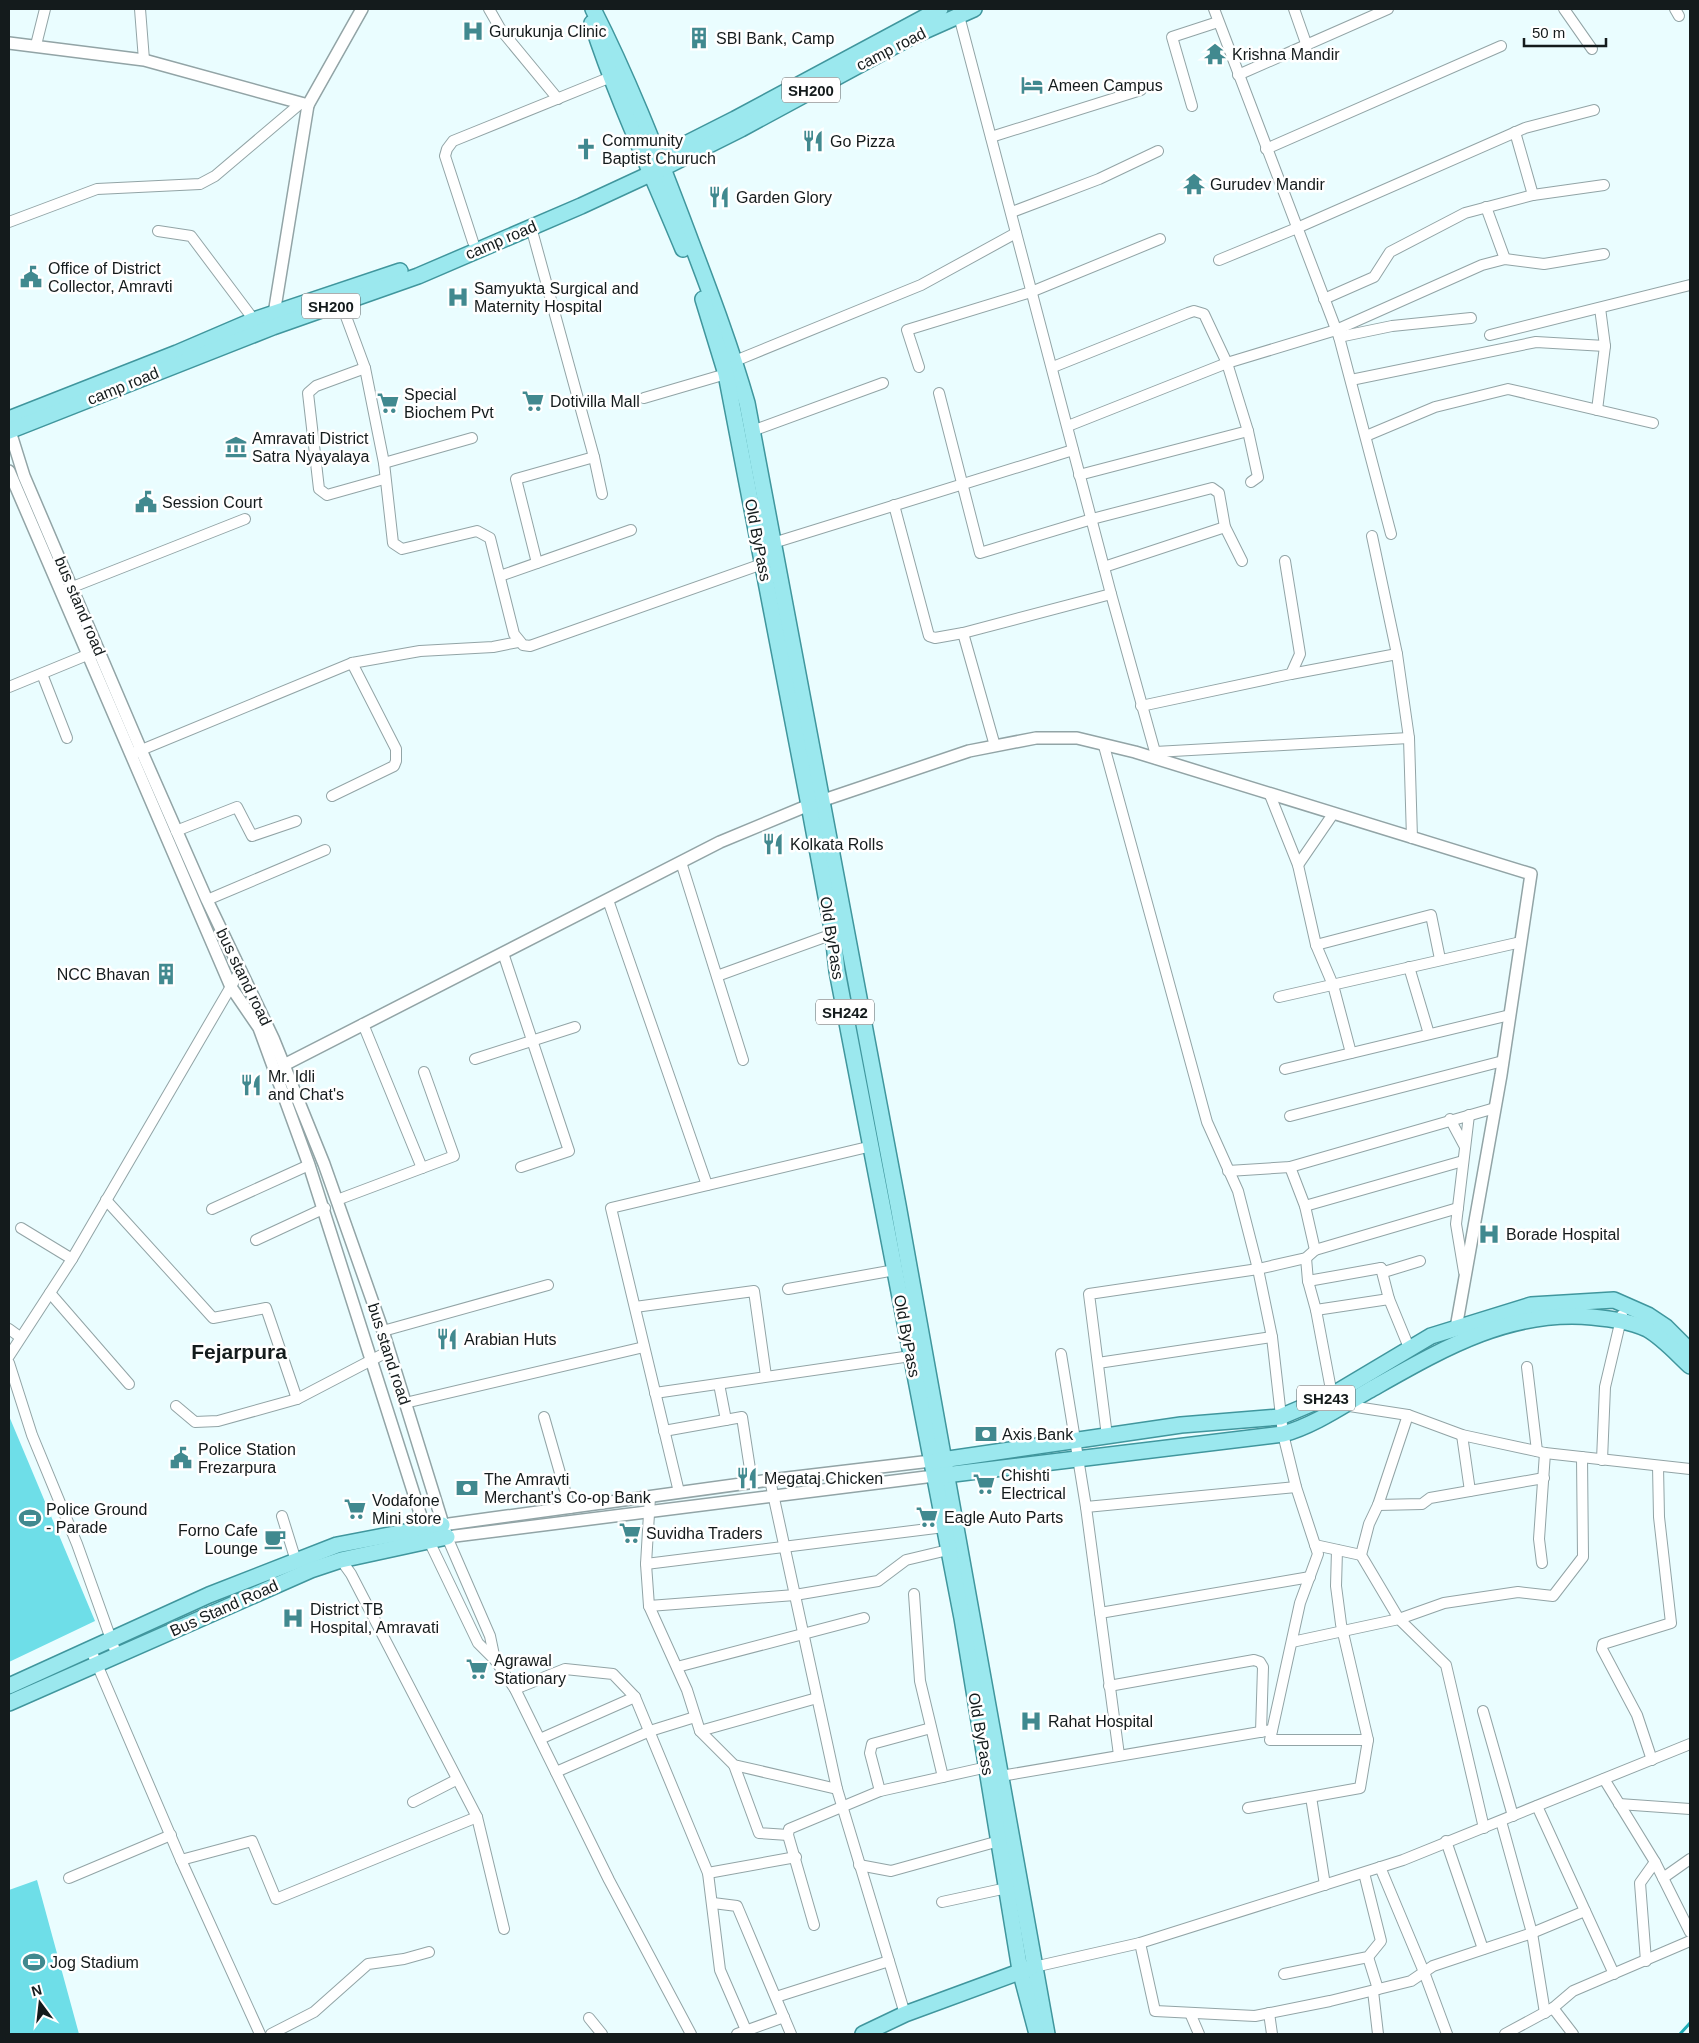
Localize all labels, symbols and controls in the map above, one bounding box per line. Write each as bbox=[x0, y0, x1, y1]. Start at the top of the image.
scale bar bbox=[1524, 15, 1606, 47]
hospital icon: Gurukunja Clinic bbox=[460, 18, 486, 44]
place label: Gurukunja Clinic bbox=[489, 23, 606, 40]
street label: camp road bbox=[853, 24, 929, 74]
text: 50 m bbox=[1532, 24, 1565, 41]
building icon: SBI Bank, Camp bbox=[686, 25, 712, 51]
place label: SBI Bank, Camp bbox=[716, 30, 834, 47]
temple icon: Krishna Mandir bbox=[1202, 41, 1228, 67]
place label: Krishna Mandir bbox=[1232, 46, 1340, 63]
hotel icon: Ameen Campus bbox=[1019, 72, 1045, 98]
place label: Ameen Campus bbox=[1048, 77, 1163, 94]
road number: SH200 bbox=[782, 78, 840, 102]
restaurant icon: Go Pizza bbox=[800, 128, 826, 154]
place label: Community Baptist Churuch bbox=[602, 132, 716, 167]
place label: Go Pizza bbox=[830, 133, 895, 150]
church icon: Community Baptist Churuch bbox=[573, 136, 599, 162]
temple icon: Gurudev Mandir bbox=[1181, 171, 1207, 197]
place label: Gurudev Mandir bbox=[1210, 176, 1325, 193]
restaurant icon: Garden Glory bbox=[706, 184, 732, 210]
place label: Garden Glory bbox=[736, 189, 832, 206]
street label: camp road bbox=[463, 217, 539, 263]
place label: Office of District Collector, Amravti bbox=[48, 260, 172, 295]
public building icon: Office of District Collector, Amravti bbox=[18, 264, 44, 290]
place label: Samyukta Surgical and Maternity Hospital bbox=[474, 280, 639, 315]
hospital icon: Samyukta Surgical and Maternity Hospital bbox=[445, 284, 471, 310]
road number: SH200 bbox=[302, 294, 360, 318]
street label: camp road bbox=[85, 364, 161, 408]
place label: Special Biochem Pvt bbox=[404, 386, 494, 421]
supermarket icon: Dotivilla Mall bbox=[520, 388, 546, 414]
supermarket icon: Special Biochem Pvt bbox=[375, 390, 401, 416]
place label: Dotivilla Mall bbox=[550, 393, 640, 410]
place label: Amravati District Satra Nyayalaya bbox=[252, 430, 369, 465]
museum icon: Amravati District Satra Nyayalaya bbox=[223, 434, 249, 460]
public building icon: Session Court bbox=[133, 489, 159, 515]
place label: Session Court bbox=[162, 494, 263, 511]
street label: Old ByPass bbox=[742, 497, 774, 583]
street label: bus stand road bbox=[51, 554, 109, 658]
restaurant icon: Kolkata Rolls bbox=[760, 831, 786, 857]
place label: Kolkata Rolls bbox=[790, 836, 883, 853]
street label: Old ByPass bbox=[817, 895, 847, 981]
street label: bus stand road bbox=[213, 926, 275, 1028]
building icon: NCC Bhavan bbox=[153, 961, 179, 987]
place label: NCC Bhavan bbox=[57, 966, 150, 983]
road number: SH242 bbox=[816, 1000, 874, 1024]
place label: Mr. Idli and Chat's bbox=[268, 1068, 344, 1103]
restaurant icon: Mr. Idli and Chat's bbox=[238, 1072, 264, 1098]
hospital icon: Borade Hospital bbox=[1476, 1221, 1502, 1247]
place label: Borade Hospital bbox=[1506, 1226, 1620, 1243]
street label: Old ByPass bbox=[891, 1293, 923, 1379]
street label: bus stand road bbox=[365, 1301, 413, 1407]
restaurant icon: Arabian Huts bbox=[434, 1326, 460, 1352]
place label: Arabian Huts bbox=[464, 1331, 557, 1348]
district label: Fejarpura bbox=[191, 1340, 287, 1363]
road number: SH243 bbox=[1297, 1386, 1355, 1410]
bank icon: Axis Bank bbox=[973, 1421, 999, 1447]
place label: Axis Bank bbox=[1002, 1426, 1074, 1443]
place label: Police Station Frezarpura bbox=[198, 1441, 296, 1476]
public building icon: Police Station Frezarpura bbox=[168, 1445, 194, 1471]
restaurant icon: Megataj Chicken bbox=[734, 1465, 760, 1491]
place label: Chishti Electrical bbox=[1001, 1467, 1066, 1502]
place label: Megataj Chicken bbox=[764, 1470, 883, 1487]
place label: The Amravti Merchant's Co-op Bank bbox=[484, 1471, 652, 1506]
supermarket icon: Chishti Electrical bbox=[971, 1471, 997, 1497]
bank icon: The Amravti Merchant's Co-op Bank bbox=[454, 1475, 480, 1501]
place label: Vodafone Mini store bbox=[372, 1492, 441, 1527]
supermarket icon: Vodafone Mini store bbox=[342, 1496, 368, 1522]
place label: Police Ground - Parade bbox=[46, 1501, 147, 1536]
supermarket icon: Eagle Auto Parts bbox=[914, 1504, 940, 1530]
sports icon: Police Ground - Parade bbox=[17, 1505, 43, 1531]
place label: Eagle Auto Parts bbox=[944, 1509, 1063, 1526]
supermarket icon: Suvidha Traders bbox=[617, 1520, 643, 1546]
place label: Forno Cafe Lounge bbox=[178, 1522, 258, 1557]
place label: Suvidha Traders bbox=[646, 1525, 763, 1542]
cafe icon: Forno Cafe Lounge bbox=[262, 1526, 288, 1552]
street label: Bus Stand Road bbox=[167, 1577, 281, 1639]
place label: District TB Hospital, Amravati bbox=[310, 1601, 439, 1636]
hospital icon: District TB Hospital, Amravati bbox=[280, 1605, 306, 1631]
place label: Agrawal Stationary bbox=[494, 1652, 566, 1687]
supermarket icon: Agrawal Stationary bbox=[464, 1656, 490, 1682]
street label: Old ByPass bbox=[965, 1691, 997, 1777]
hospital icon: Rahat Hospital bbox=[1018, 1708, 1044, 1734]
place label: Rahat Hospital bbox=[1048, 1713, 1153, 1730]
sports icon: Jog Stadium bbox=[21, 1949, 47, 1975]
place label: Jog Stadium bbox=[50, 1954, 139, 1971]
north arrow bbox=[15, 1978, 65, 2028]
text: N bbox=[30, 1981, 44, 1999]

